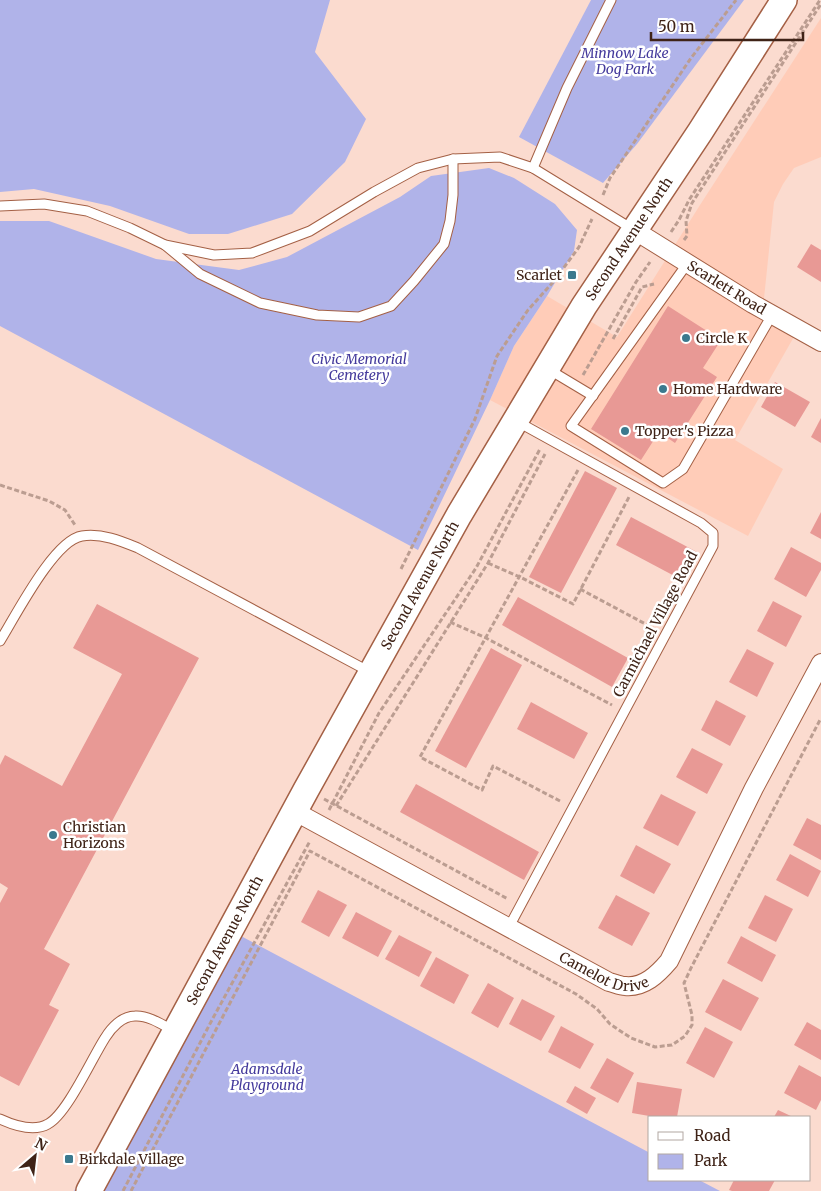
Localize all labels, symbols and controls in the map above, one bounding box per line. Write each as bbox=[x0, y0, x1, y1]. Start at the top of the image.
scale bar bbox=[651, 10, 804, 42]
text: 50 m bbox=[658, 17, 695, 36]
park label: Minnow Lake Dog Park bbox=[580, 44, 669, 78]
street label: Second Avenue North bbox=[581, 174, 676, 304]
street label: Scarlett Road bbox=[684, 256, 770, 319]
place label: Scarlet bbox=[516, 266, 563, 284]
marker: Scarlet bbox=[566, 269, 578, 281]
place label: Circle K bbox=[696, 329, 748, 347]
marker: Circle K bbox=[680, 332, 692, 344]
park label: Civic Memorial Cemetery bbox=[311, 350, 407, 384]
place label: Home Hardware bbox=[673, 380, 782, 398]
marker: Home Hardware bbox=[657, 383, 669, 395]
place label: Topper's Pizza bbox=[635, 422, 734, 440]
marker: Topper's Pizza bbox=[619, 425, 631, 437]
street label: Second Avenue North bbox=[377, 518, 463, 653]
street label: Carmichael Village Road bbox=[609, 547, 701, 700]
place label: Christian Horizons bbox=[63, 818, 126, 852]
marker: Christian Horizons bbox=[47, 829, 59, 841]
street label: Second Avenue North bbox=[182, 872, 267, 1008]
street label: Camelot Drive bbox=[556, 948, 652, 995]
park label: Adamsdale Playground bbox=[230, 1060, 304, 1094]
legend bbox=[648, 1116, 811, 1181]
text: Road bbox=[694, 1126, 730, 1145]
north arrow bbox=[10, 1131, 60, 1181]
text: N bbox=[32, 1134, 50, 1155]
place label: Birkdale Village bbox=[79, 1150, 184, 1168]
text: Park bbox=[694, 1151, 728, 1170]
marker: Birkdale Village bbox=[63, 1153, 75, 1165]

